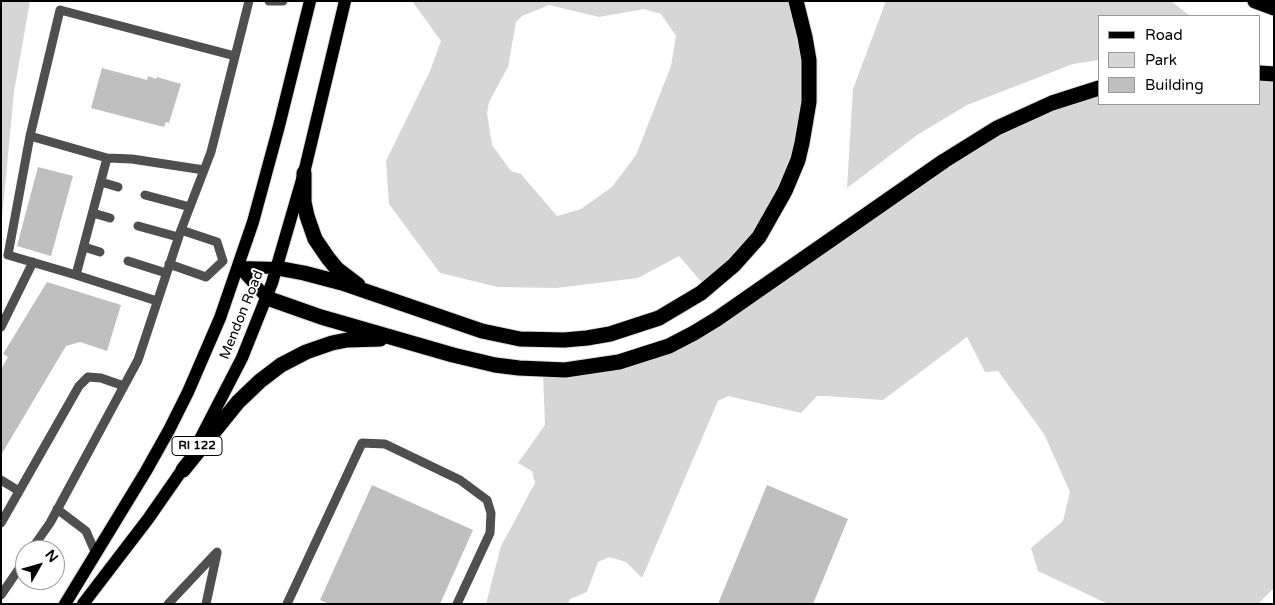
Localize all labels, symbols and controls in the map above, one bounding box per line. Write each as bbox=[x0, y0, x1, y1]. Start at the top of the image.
legend bbox=[1098, 15, 1260, 105]
text: Road bbox=[1145, 26, 1183, 44]
text: Park bbox=[1145, 51, 1177, 69]
text: Building bbox=[1145, 76, 1204, 94]
street label: Mendon Road bbox=[217, 268, 267, 362]
road number: RI 122 bbox=[172, 436, 222, 456]
north arrow bbox=[15, 540, 65, 590]
text: N bbox=[41, 546, 62, 566]

